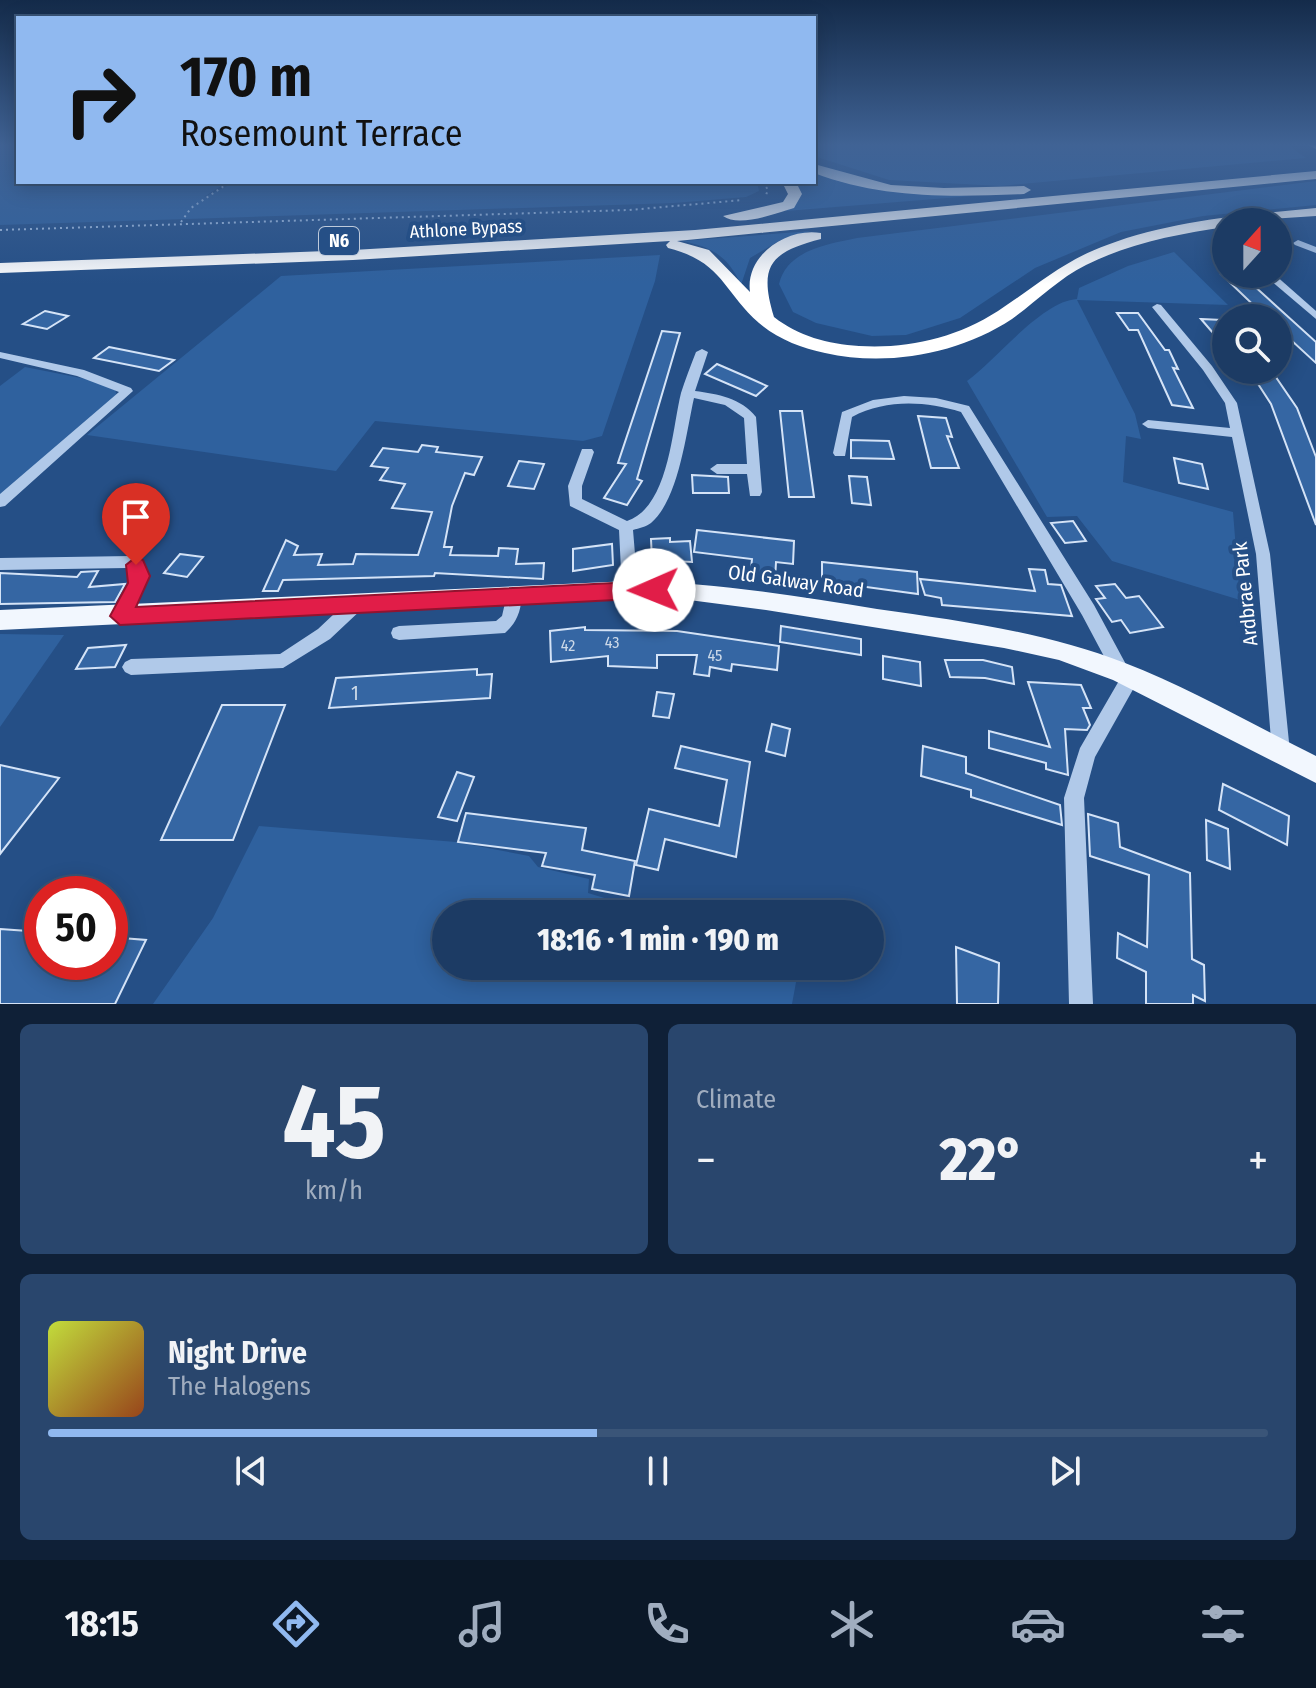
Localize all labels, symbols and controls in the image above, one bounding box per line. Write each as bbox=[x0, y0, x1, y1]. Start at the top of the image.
text: 170 m bbox=[180, 44, 312, 111]
icon: right bbox=[48, 48, 152, 152]
text: Rosemount Terrace bbox=[180, 112, 462, 156]
north arrow bbox=[1212, 208, 1292, 288]
map controls bbox=[1212, 208, 1292, 384]
street label: Athlone Bypass bbox=[409, 215, 523, 243]
road number: N6 bbox=[319, 227, 359, 255]
button: search bbox=[1212, 304, 1292, 384]
pin bbox=[102, 483, 170, 565]
icon: arrive bbox=[114, 495, 158, 539]
street label: Ardbrae Park bbox=[1228, 540, 1262, 647]
position arrow bbox=[612, 548, 696, 632]
street label: Old Galway Road bbox=[727, 560, 865, 602]
house number: 43 bbox=[605, 633, 619, 652]
house number: 42 bbox=[561, 636, 575, 655]
house number: 45 bbox=[708, 646, 722, 665]
house number: 1 bbox=[351, 681, 359, 705]
speed limit sign: 50 bbox=[24, 876, 128, 980]
text: 18:16 · 1 min · 190 m bbox=[537, 922, 779, 958]
text: 45 bbox=[282, 1060, 386, 1185]
text: Climate bbox=[696, 1084, 776, 1115]
text: 22° bbox=[940, 1124, 1024, 1196]
text: − bbox=[696, 1134, 716, 1187]
text: + bbox=[1248, 1134, 1268, 1187]
text: km/h bbox=[305, 1175, 363, 1206]
text: Night Drive bbox=[168, 1335, 307, 1371]
text: The Halogens bbox=[168, 1371, 311, 1402]
icon: previous bbox=[229, 1449, 273, 1493]
icon: pause bbox=[636, 1449, 680, 1493]
icon: next bbox=[1043, 1449, 1087, 1493]
icon: directions bbox=[268, 1596, 324, 1652]
icon: music bbox=[454, 1596, 510, 1652]
icon: phone bbox=[639, 1596, 695, 1652]
icon: climate bbox=[824, 1596, 880, 1652]
icon: car bbox=[1010, 1596, 1066, 1652]
icon: filters bbox=[1195, 1596, 1251, 1652]
text: 18:15 bbox=[65, 1602, 139, 1646]

